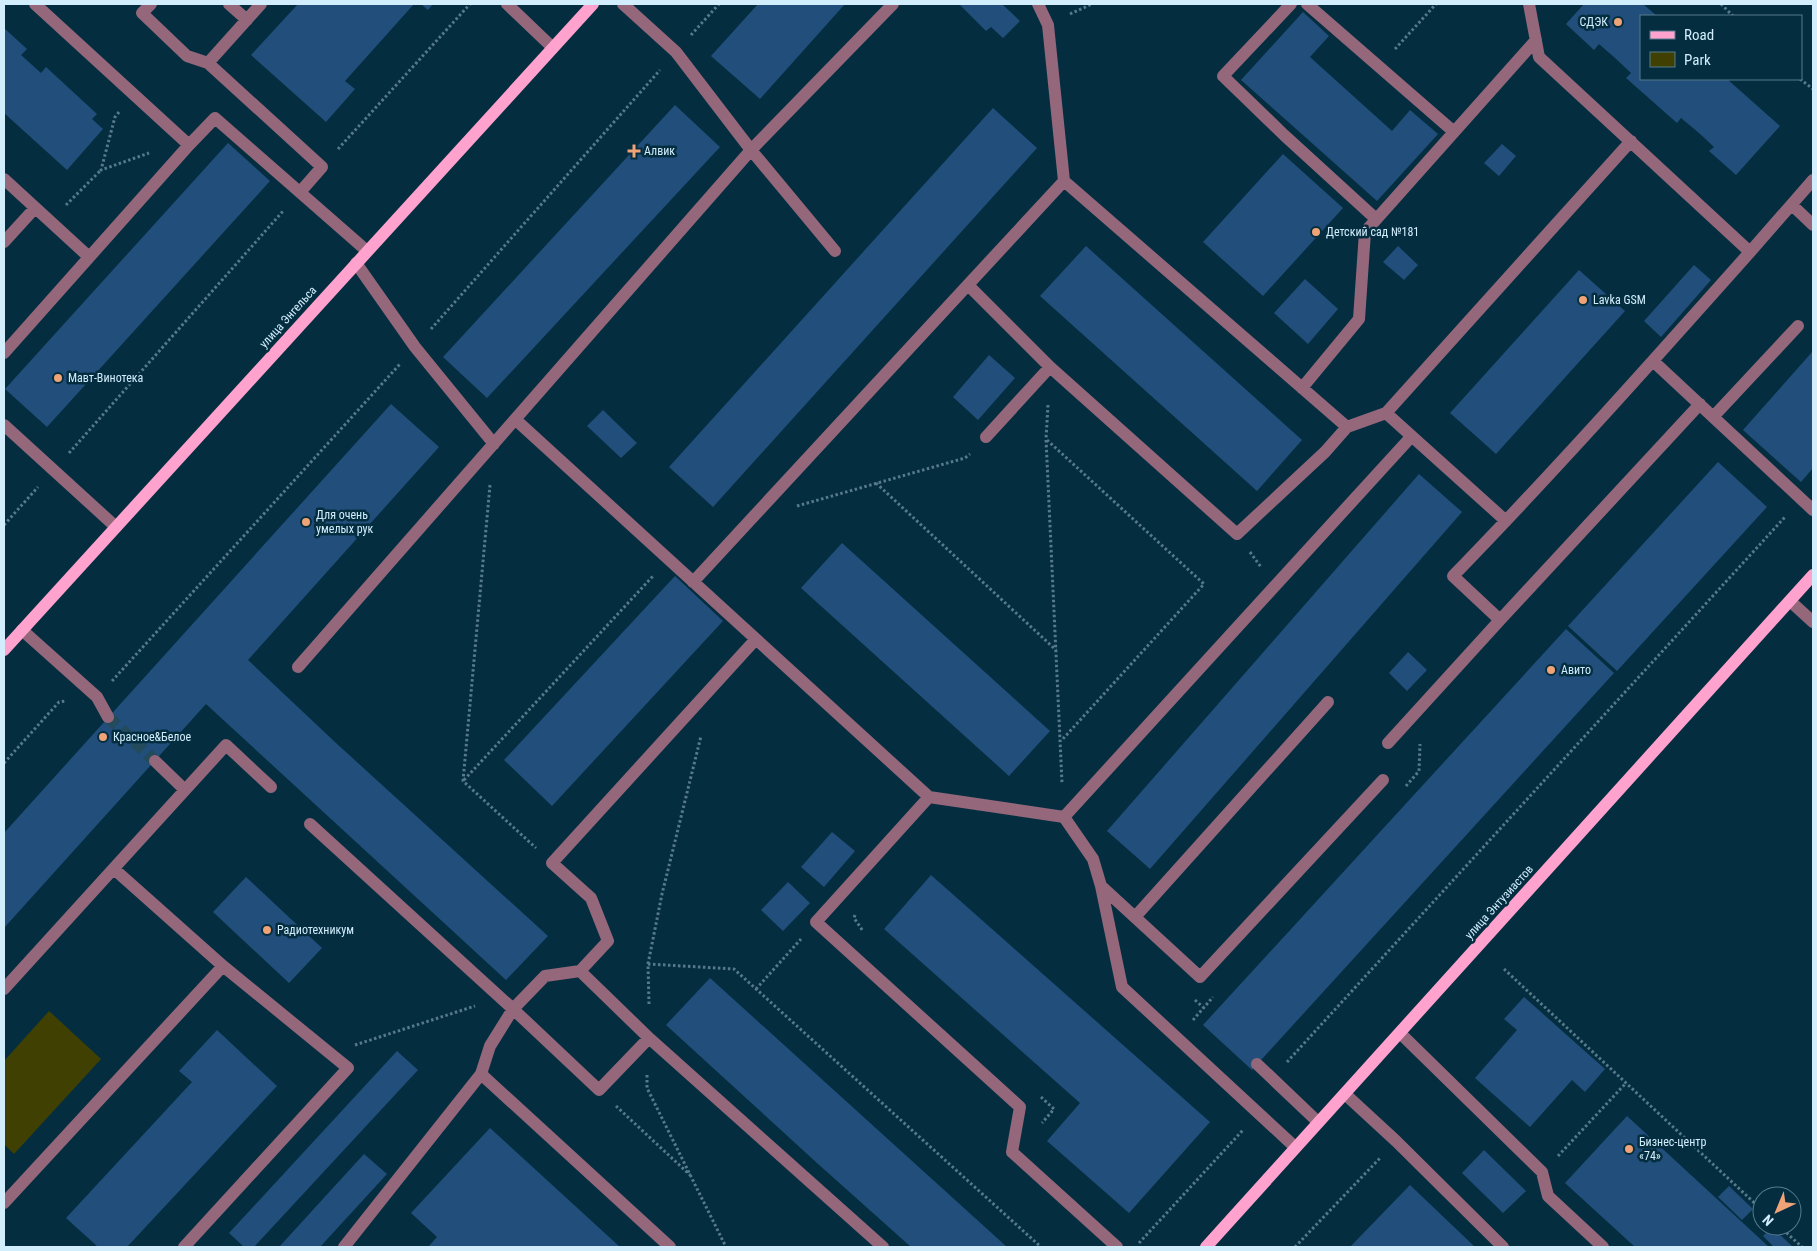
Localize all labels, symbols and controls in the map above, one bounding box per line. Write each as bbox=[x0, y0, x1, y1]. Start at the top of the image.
place label: СДЭК bbox=[1579, 15, 1608, 29]
legend bbox=[1640, 15, 1802, 80]
marker: СДЭК bbox=[1612, 16, 1624, 28]
text: Road bbox=[1684, 26, 1714, 44]
text: Park bbox=[1684, 51, 1711, 69]
place label: Алвик bbox=[644, 144, 675, 158]
marker: Алвик bbox=[628, 145, 640, 157]
place label: Детский сад №181 bbox=[1326, 225, 1419, 239]
marker: Детский сад №181 bbox=[1310, 226, 1322, 238]
street label: улица Энгельса bbox=[257, 283, 319, 351]
place label: Lavka GSM bbox=[1593, 293, 1646, 307]
marker: Lavka GSM bbox=[1577, 294, 1589, 306]
place label: Мавт-Винотека bbox=[68, 371, 144, 385]
marker: Мавт-Винотека bbox=[52, 372, 64, 384]
place label: Для очень умелых рук bbox=[316, 508, 374, 536]
marker: Для очень умелых рук bbox=[300, 516, 312, 528]
place label: Авито bbox=[1561, 663, 1591, 677]
marker: Авито bbox=[1545, 664, 1557, 676]
place label: Красное&Белое bbox=[113, 730, 191, 744]
marker: Красное&Белое bbox=[97, 731, 109, 743]
street label: улица Энтузиастов bbox=[1462, 862, 1536, 942]
place label: Радиотехникум bbox=[277, 923, 354, 937]
marker: Радиотехникум bbox=[261, 924, 273, 936]
place label: Бизнес-центр «74» bbox=[1639, 1135, 1706, 1163]
marker: Бизнес-центр «74» bbox=[1623, 1143, 1635, 1155]
north arrow bbox=[1752, 1186, 1802, 1236]
text: N bbox=[1759, 1212, 1777, 1229]

